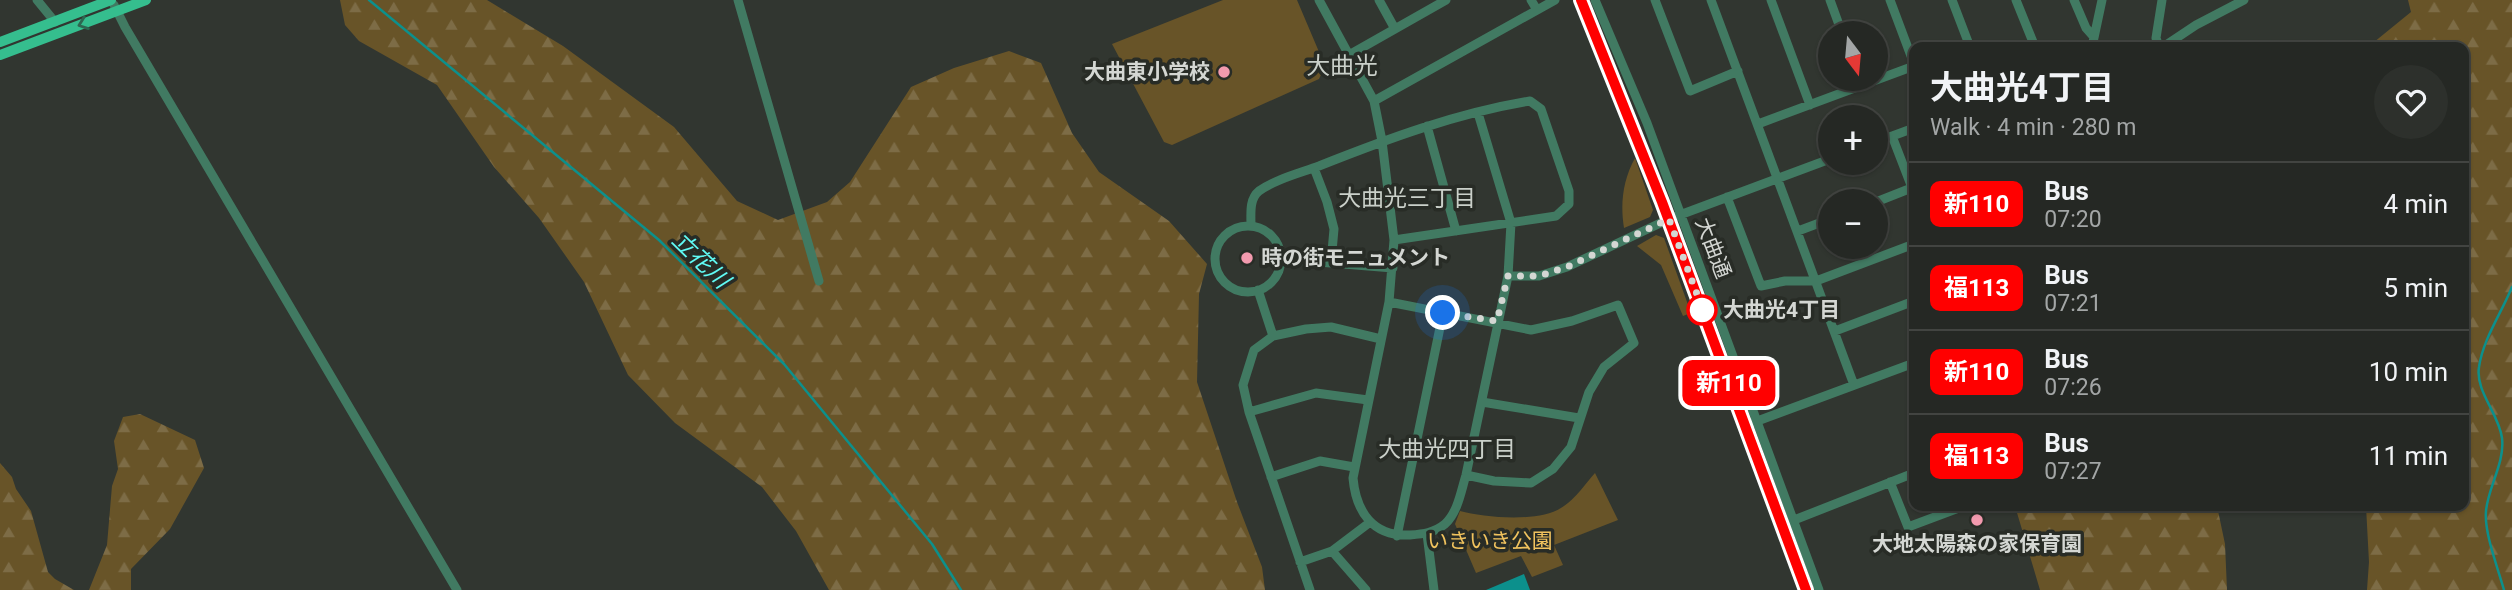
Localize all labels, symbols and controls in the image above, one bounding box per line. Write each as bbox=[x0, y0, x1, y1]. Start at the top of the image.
one-way arrow bbox=[77, 16, 89, 30]
north arrow bbox=[1818, 21, 1888, 91]
map controls bbox=[1818, 21, 1888, 259]
district label: 大曲光 bbox=[1306, 52, 1378, 80]
place label: 大曲東小学校 bbox=[1084, 60, 1210, 84]
marker: 大曲東小学校 bbox=[1216, 64, 1232, 80]
button: heart bbox=[2374, 65, 2448, 139]
text: 大曲光4丁目 bbox=[1930, 68, 2114, 107]
button: + bbox=[1818, 105, 1888, 175]
text: Walk · 4 min · 280 m bbox=[1930, 114, 2136, 141]
text: Bus bbox=[2044, 176, 2089, 206]
district label: 大曲光三丁目 bbox=[1338, 185, 1476, 212]
button: − bbox=[1818, 189, 1888, 259]
text: 4 min bbox=[2383, 189, 2448, 219]
text: 新110 bbox=[1944, 190, 2009, 218]
text: 07:20 bbox=[2044, 206, 2102, 233]
street label: 大曲通 bbox=[1691, 214, 1735, 282]
water label: 立花川 bbox=[666, 227, 737, 296]
place label: 時の街モニュメント bbox=[1261, 246, 1450, 270]
marker: 時の街モニュメント bbox=[1239, 250, 1255, 266]
text: Bus bbox=[2044, 260, 2089, 290]
text: 5 min bbox=[2383, 273, 2448, 303]
text: 福113 bbox=[1944, 274, 2009, 302]
text: 07:21 bbox=[2044, 290, 2102, 317]
your location bbox=[1425, 295, 1460, 330]
marker: 大曲光4丁目 bbox=[1687, 295, 1717, 325]
place label: 大曲光4丁目 bbox=[1723, 298, 1840, 322]
text: Bus bbox=[2044, 344, 2089, 374]
text: 10 min bbox=[2369, 357, 2448, 387]
text: 新110 bbox=[1944, 358, 2009, 386]
line badge: 新110 bbox=[1680, 360, 1778, 406]
text: 新110 bbox=[1696, 369, 1762, 397]
text: 07:26 bbox=[2044, 374, 2102, 401]
text: Bus bbox=[2044, 428, 2089, 458]
district label: 大曲光四丁目 bbox=[1378, 436, 1516, 463]
text: 11 min bbox=[2369, 441, 2448, 471]
text: 福113 bbox=[1944, 442, 2009, 470]
text: 07:27 bbox=[2044, 458, 2102, 485]
marker: 大地太陽森の家保育園 bbox=[1969, 512, 1985, 528]
park label: いきいき公園 bbox=[1427, 529, 1553, 553]
place label: 大地太陽森の家保育園 bbox=[1872, 532, 2082, 556]

